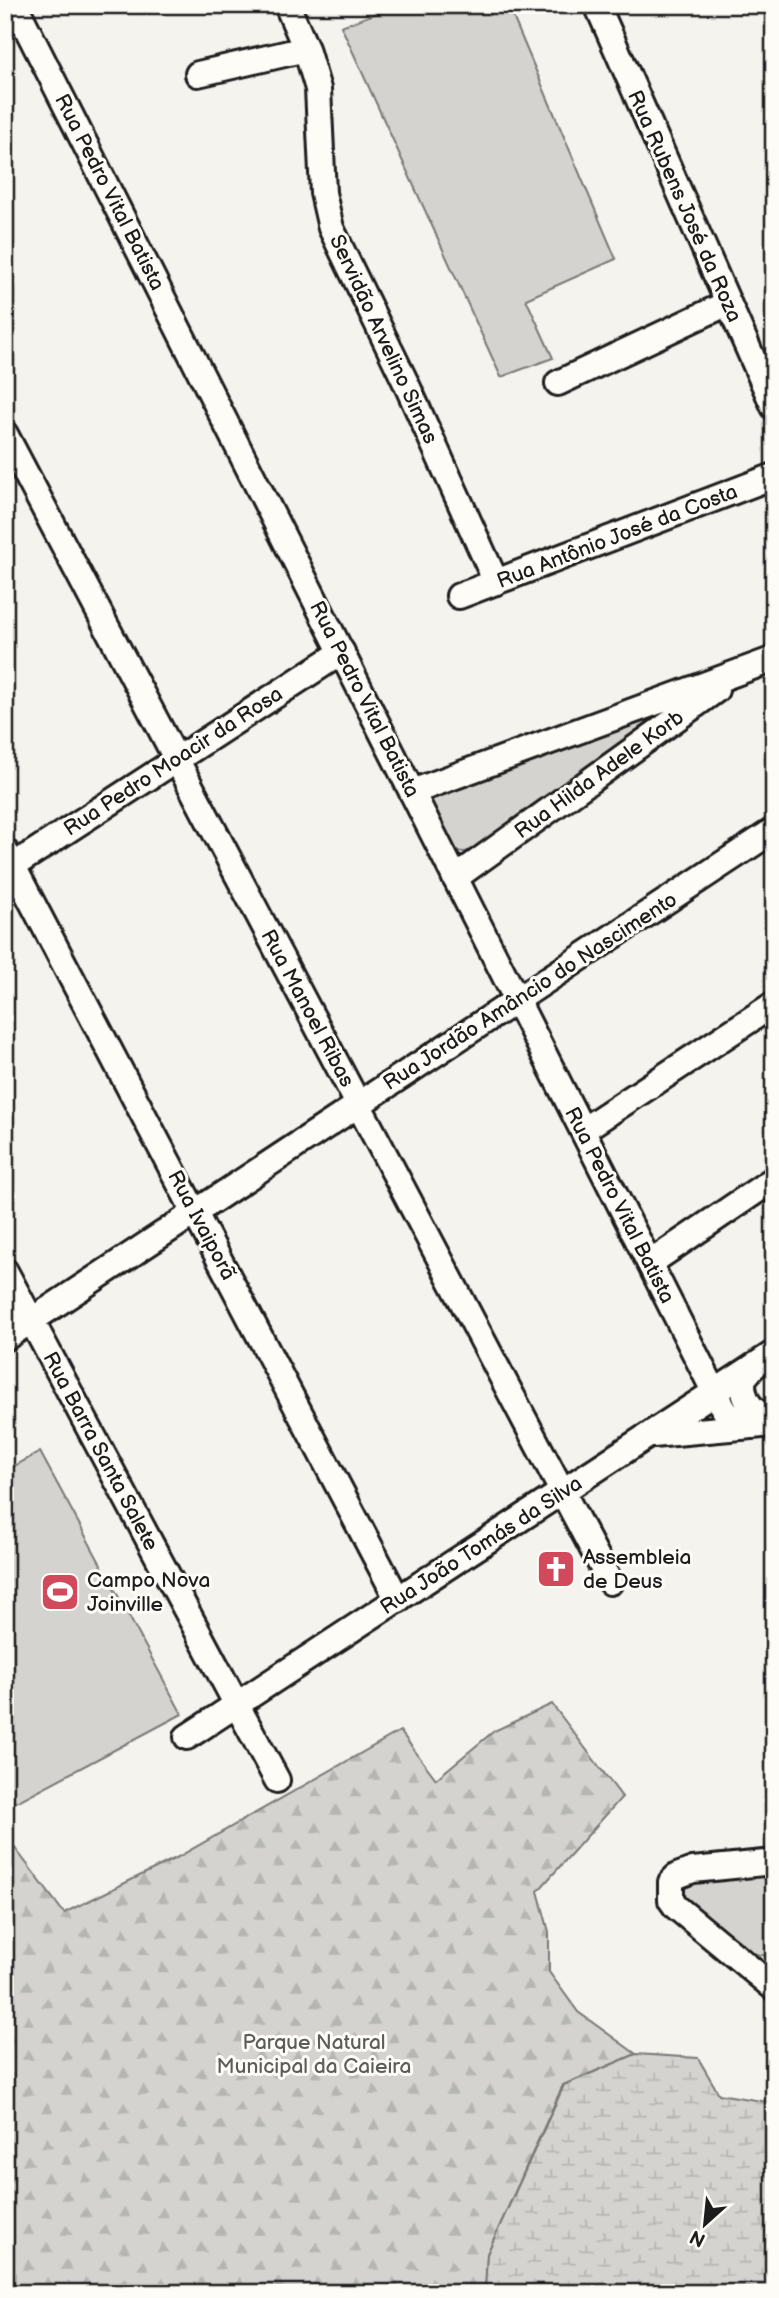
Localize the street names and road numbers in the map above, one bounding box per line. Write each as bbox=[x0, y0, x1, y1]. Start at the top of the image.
street label: Rua Rubens José da Roza bbox=[622, 86, 747, 326]
street label: Rua Pedro Vital Batista bbox=[49, 90, 170, 295]
street label: Servidão Arvelino Simas bbox=[324, 231, 443, 448]
street label: Rua Antônio José da Costa bbox=[493, 479, 741, 594]
street label: Rua Pedro Vital Batista bbox=[304, 597, 425, 802]
street label: Rua Pedro Moacir da Rosa bbox=[59, 681, 287, 842]
street label: Rua Hilda Adele Korb bbox=[510, 705, 689, 844]
street label: Rua Jordão Amâncio do Nascimento bbox=[379, 887, 682, 1096]
street label: Rua Manoel Ribas bbox=[256, 925, 360, 1091]
street label: Rua Pedro Vital Batista bbox=[559, 1103, 680, 1308]
street label: Rua Ivaiporã bbox=[162, 1166, 241, 1284]
street label: Rua Barra Santa Salete bbox=[38, 1348, 164, 1555]
street label: Rua João Tomás da Silva bbox=[376, 1471, 587, 1620]

